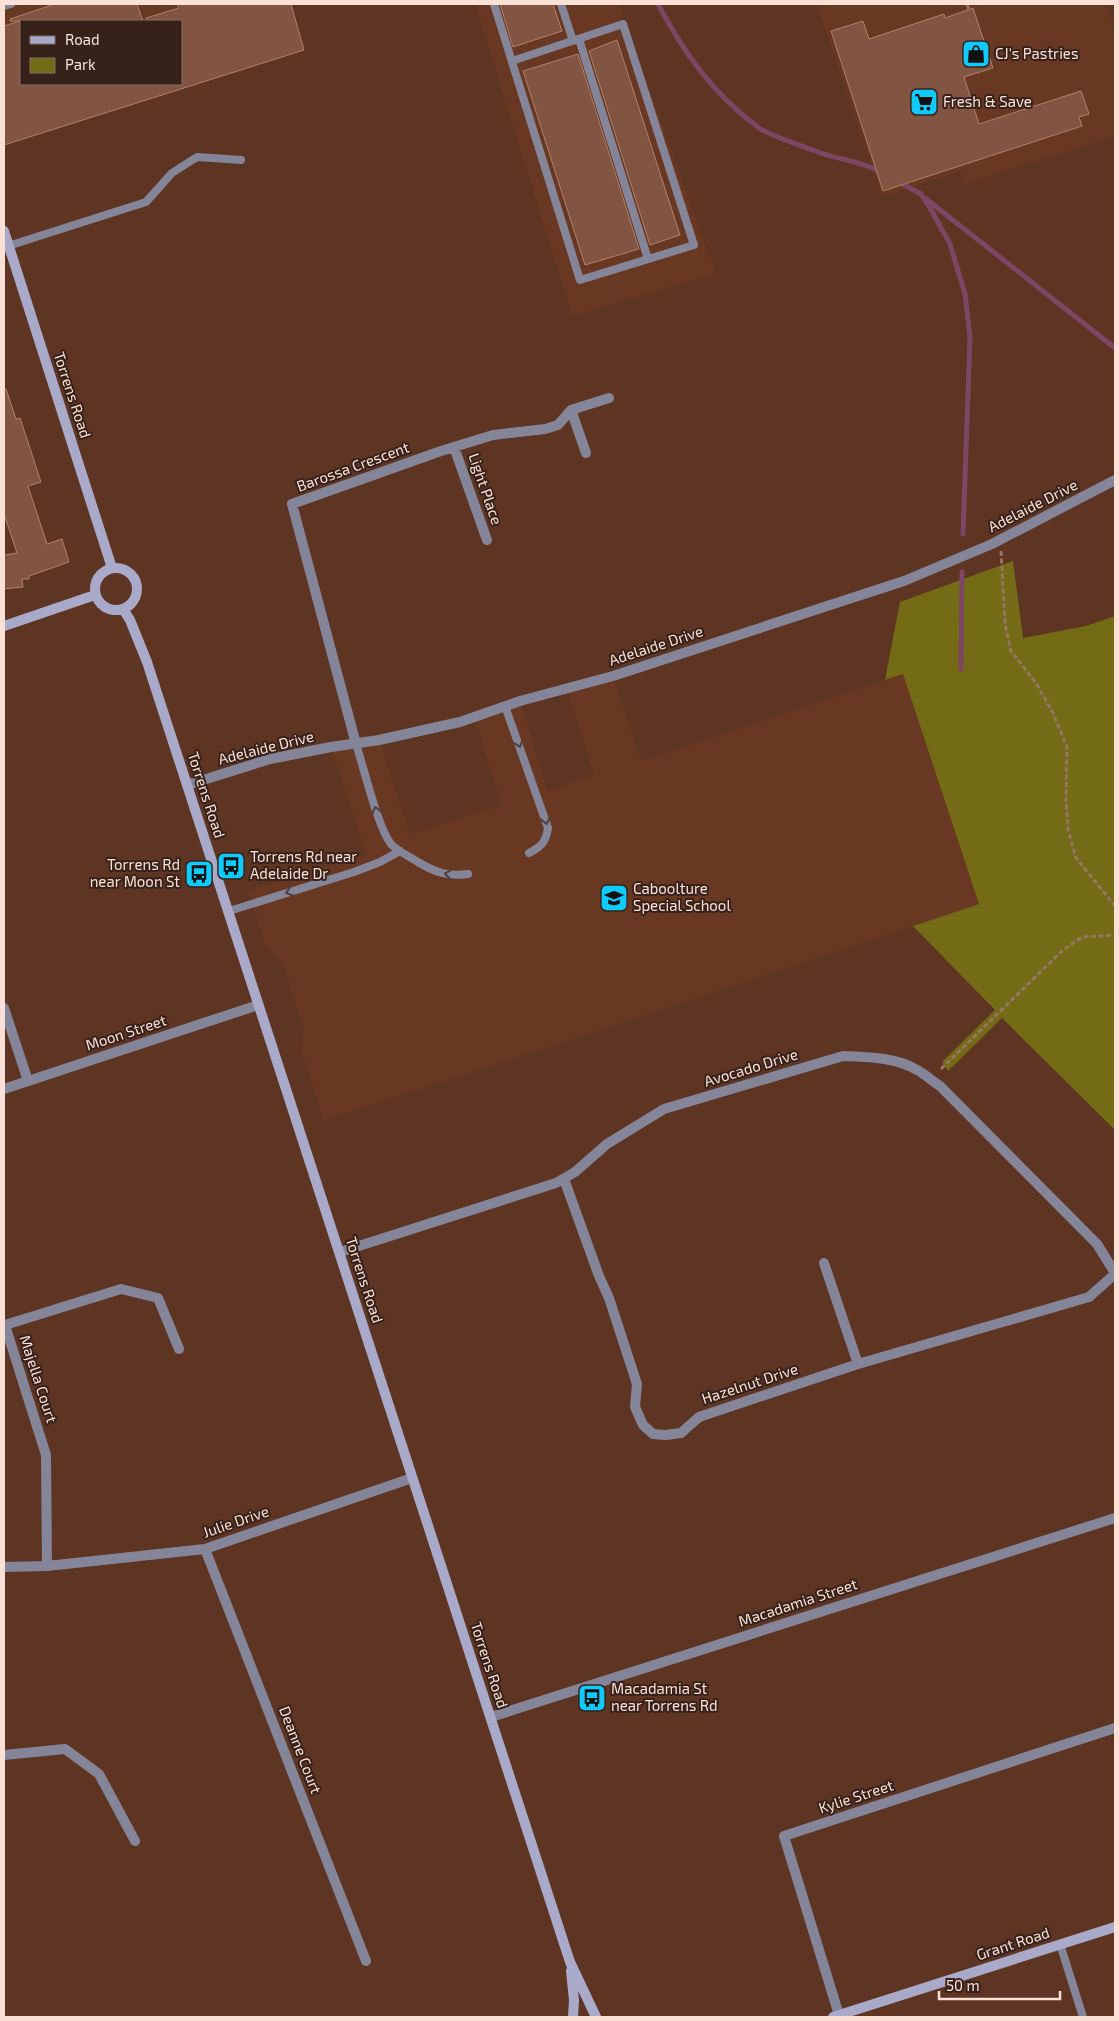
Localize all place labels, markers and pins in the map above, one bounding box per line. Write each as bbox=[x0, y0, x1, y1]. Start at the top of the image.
shop icon: CJ's Pastries bbox=[961, 39, 991, 69]
place label: CJ's Pastries bbox=[995, 44, 1079, 62]
supermarket icon: Fresh & Save bbox=[909, 87, 939, 117]
place label: Fresh & Save bbox=[943, 92, 1032, 110]
place label: Torrens Rd near Adelaide Dr bbox=[250, 847, 357, 882]
bus stop icon: Torrens Rd near Adelaide Dr bbox=[216, 851, 246, 881]
place label: Torrens Rd near Moon St bbox=[90, 855, 180, 890]
bus stop icon: Torrens Rd near Moon St bbox=[184, 859, 214, 889]
place label: Caboolture Special School bbox=[633, 879, 731, 914]
school or university icon: Caboolture Special School bbox=[599, 883, 629, 913]
place label: Macadamia St near Torrens Rd bbox=[611, 1679, 718, 1714]
bus stop icon: Macadamia St near Torrens Rd bbox=[577, 1683, 607, 1713]

